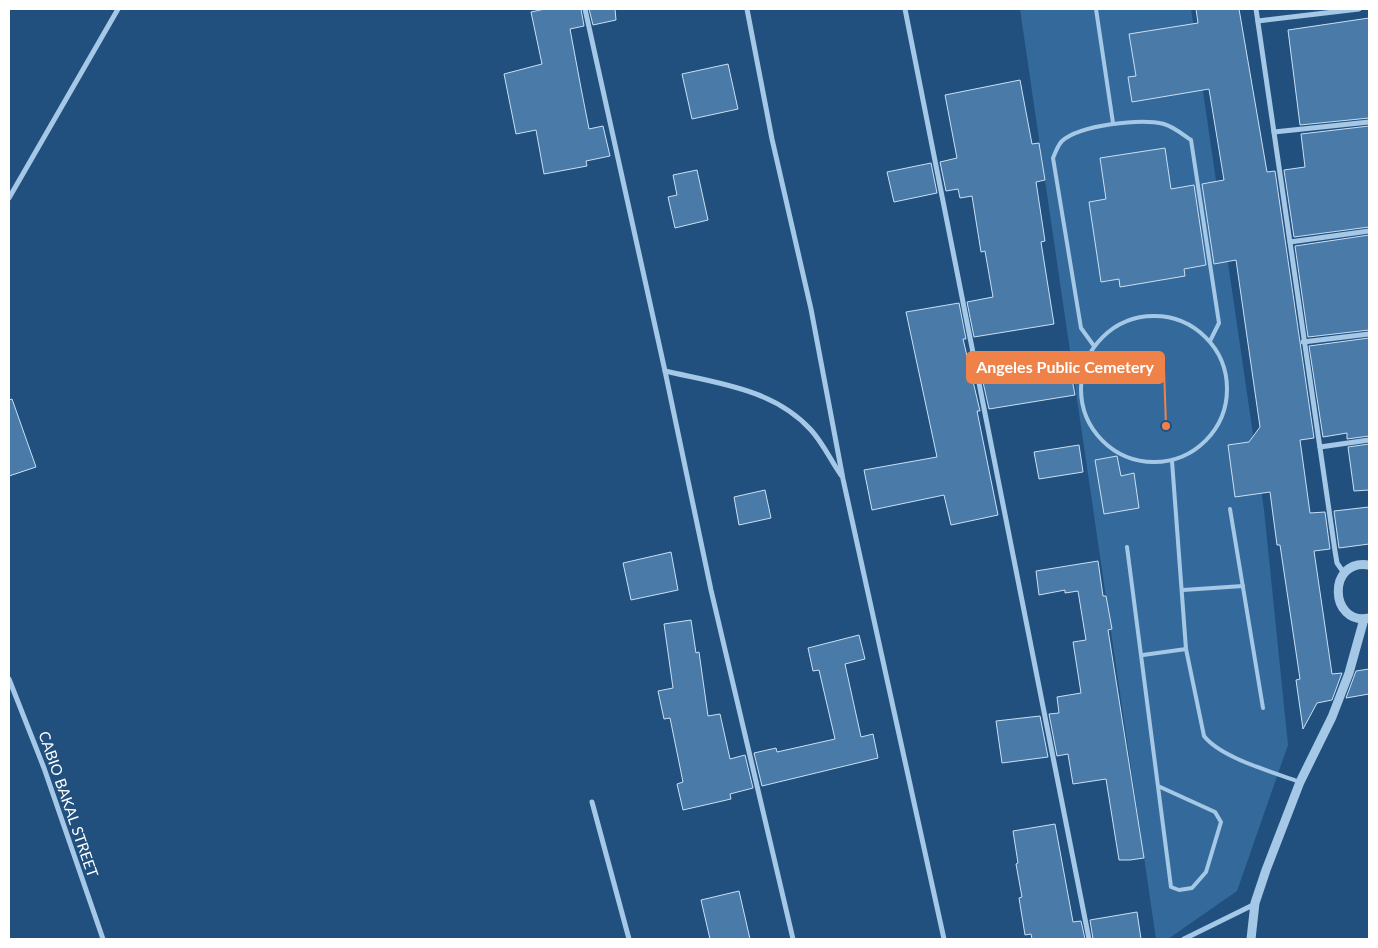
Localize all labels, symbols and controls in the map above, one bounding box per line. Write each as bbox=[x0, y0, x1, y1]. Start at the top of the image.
callout: Angeles Public Cemetery bbox=[967, 352, 1164, 383]
text: Angeles Public Cemetery bbox=[975, 357, 1154, 376]
street label: CABIO BAKAL STREET bbox=[36, 729, 103, 880]

